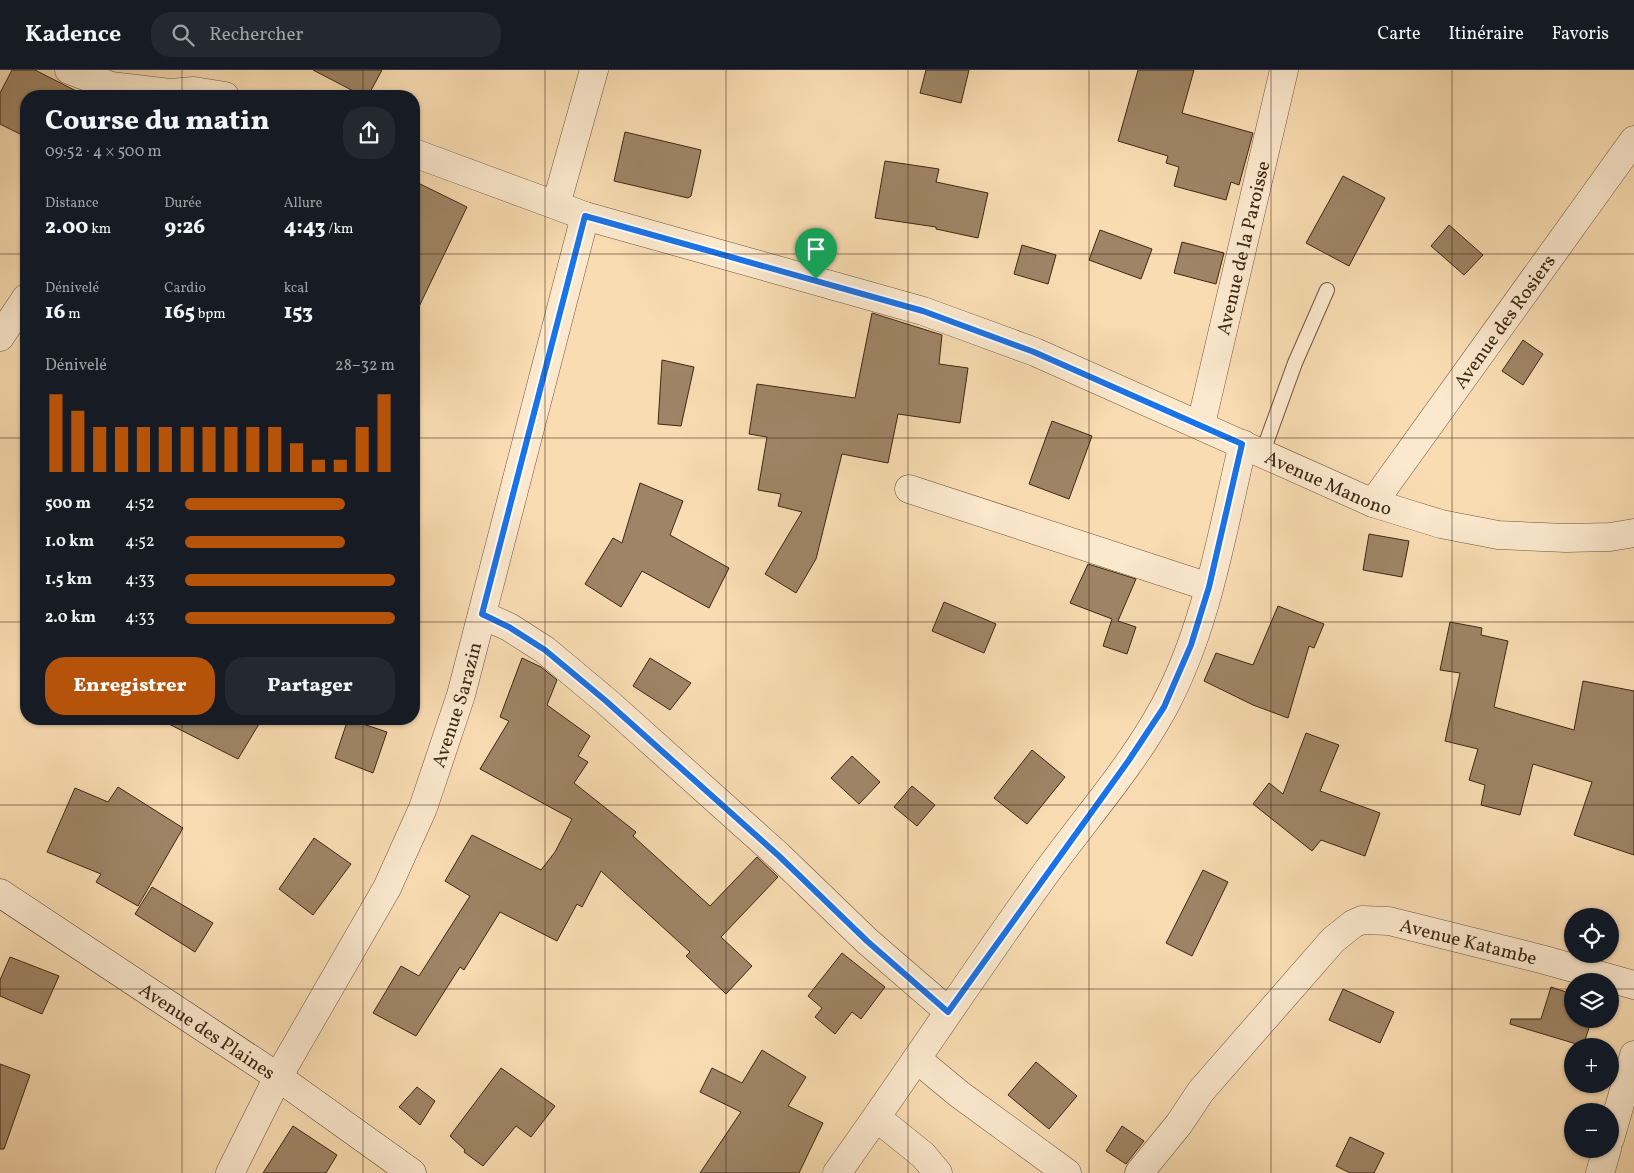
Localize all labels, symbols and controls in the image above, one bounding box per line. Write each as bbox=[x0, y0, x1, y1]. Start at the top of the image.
search box bbox=[151, 12, 501, 57]
text: Kadence bbox=[25, 18, 121, 52]
icon: search bbox=[169, 21, 197, 49]
text: Rechercher bbox=[209, 22, 304, 48]
text: Carte bbox=[1377, 22, 1420, 47]
text: Itinéraire bbox=[1448, 22, 1524, 47]
text: Favoris bbox=[1552, 22, 1609, 47]
text: Course du matin bbox=[45, 102, 270, 141]
button: share bbox=[343, 107, 395, 159]
text: 09:52 · 4 × 500 m bbox=[45, 141, 162, 163]
street label: Avenue de la Paroisse bbox=[1211, 159, 1277, 338]
text: Distance bbox=[45, 194, 99, 213]
text: Durée bbox=[164, 194, 202, 213]
text: Allure bbox=[284, 194, 322, 213]
text: 2.00 bbox=[45, 213, 88, 242]
text: 9:26 bbox=[164, 213, 205, 242]
text: 4:43 bbox=[284, 213, 326, 242]
text: km bbox=[88, 220, 111, 239]
text: /km bbox=[326, 220, 353, 239]
pin bbox=[795, 228, 837, 279]
icon: arrive bbox=[802, 235, 830, 263]
street label: Avenue des Rosiers bbox=[1448, 250, 1562, 395]
text: Dénivelé bbox=[45, 279, 99, 298]
text: Cardio bbox=[164, 279, 206, 298]
text: kcal bbox=[284, 279, 309, 298]
text: 16 bbox=[45, 298, 65, 327]
text: 165 bbox=[164, 298, 195, 327]
text: 153 bbox=[284, 298, 313, 327]
text: m bbox=[65, 305, 81, 324]
text: bpm bbox=[195, 305, 226, 324]
text: Dénivelé bbox=[45, 355, 107, 377]
text: 28–32 m bbox=[335, 355, 395, 377]
street label: Avenue Manono bbox=[1260, 445, 1395, 523]
text: 500 m bbox=[45, 493, 91, 515]
text: 4:52 bbox=[125, 493, 155, 515]
text: 1.0 km bbox=[45, 531, 94, 553]
text: 4:52 bbox=[125, 531, 155, 553]
text: 1.5 km bbox=[45, 569, 92, 591]
text: 4:33 bbox=[125, 569, 155, 591]
text: 2.0 km bbox=[45, 607, 96, 629]
text: 4:33 bbox=[125, 607, 155, 629]
street label: Avenue Sarazin bbox=[427, 639, 489, 771]
button: Enregistrer bbox=[45, 657, 215, 715]
button: Partager bbox=[225, 657, 395, 715]
map controls bbox=[1564, 908, 1619, 1158]
button: locate bbox=[1564, 908, 1619, 963]
street label: Avenue Katambe bbox=[1397, 913, 1539, 972]
button: layers bbox=[1564, 973, 1619, 1028]
street label: Avenue des Plaines bbox=[133, 978, 280, 1087]
button: + bbox=[1564, 1038, 1619, 1093]
button: − bbox=[1564, 1103, 1619, 1158]

